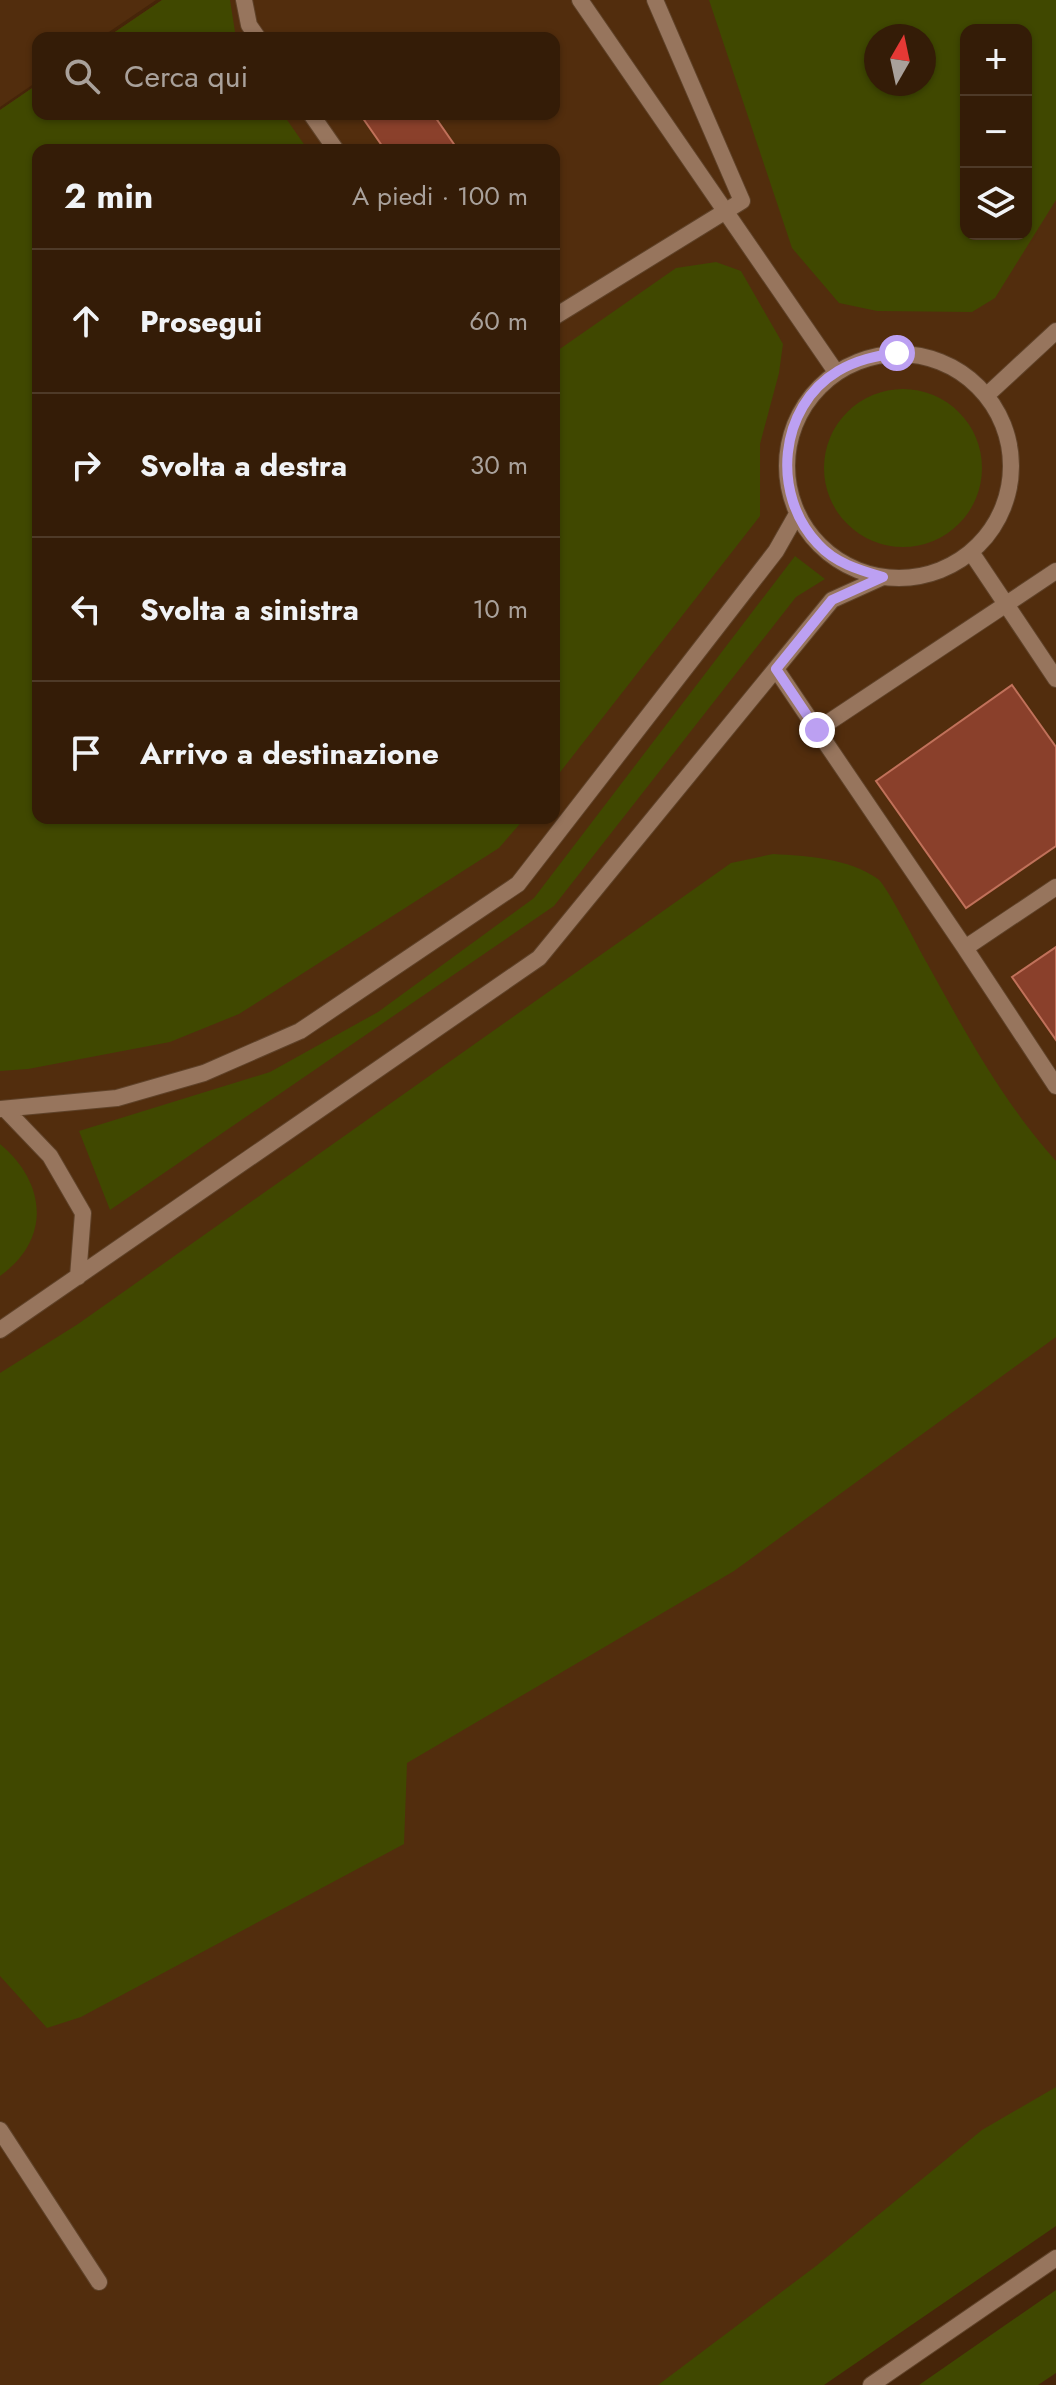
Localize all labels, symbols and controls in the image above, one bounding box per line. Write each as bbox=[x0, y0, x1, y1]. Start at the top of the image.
north arrow bbox=[864, 24, 936, 96]
map controls bbox=[960, 24, 1032, 240]
button: + bbox=[960, 24, 1032, 96]
search box bbox=[32, 32, 560, 120]
icon: search bbox=[60, 54, 104, 98]
text: Cerca qui bbox=[124, 55, 248, 98]
button: − bbox=[960, 96, 1032, 168]
button: layers bbox=[960, 168, 1032, 240]
text: 2 min bbox=[64, 172, 153, 221]
text: A piedi · 100 m bbox=[352, 177, 528, 215]
icon: ahead bbox=[64, 299, 108, 343]
text: Prosegui bbox=[140, 300, 262, 343]
text: 60 m bbox=[469, 302, 528, 340]
route start bbox=[879, 335, 915, 371]
icon: right bbox=[64, 443, 108, 487]
text: Svolta a destra bbox=[140, 444, 347, 487]
text: 30 m bbox=[470, 446, 528, 484]
icon: left bbox=[64, 587, 108, 631]
text: Svolta a sinistra bbox=[140, 588, 359, 631]
text: 10 m bbox=[473, 590, 528, 628]
route end bbox=[799, 712, 835, 748]
icon: arrive bbox=[64, 731, 108, 775]
text: Arrivo a destinazione bbox=[140, 732, 439, 775]

